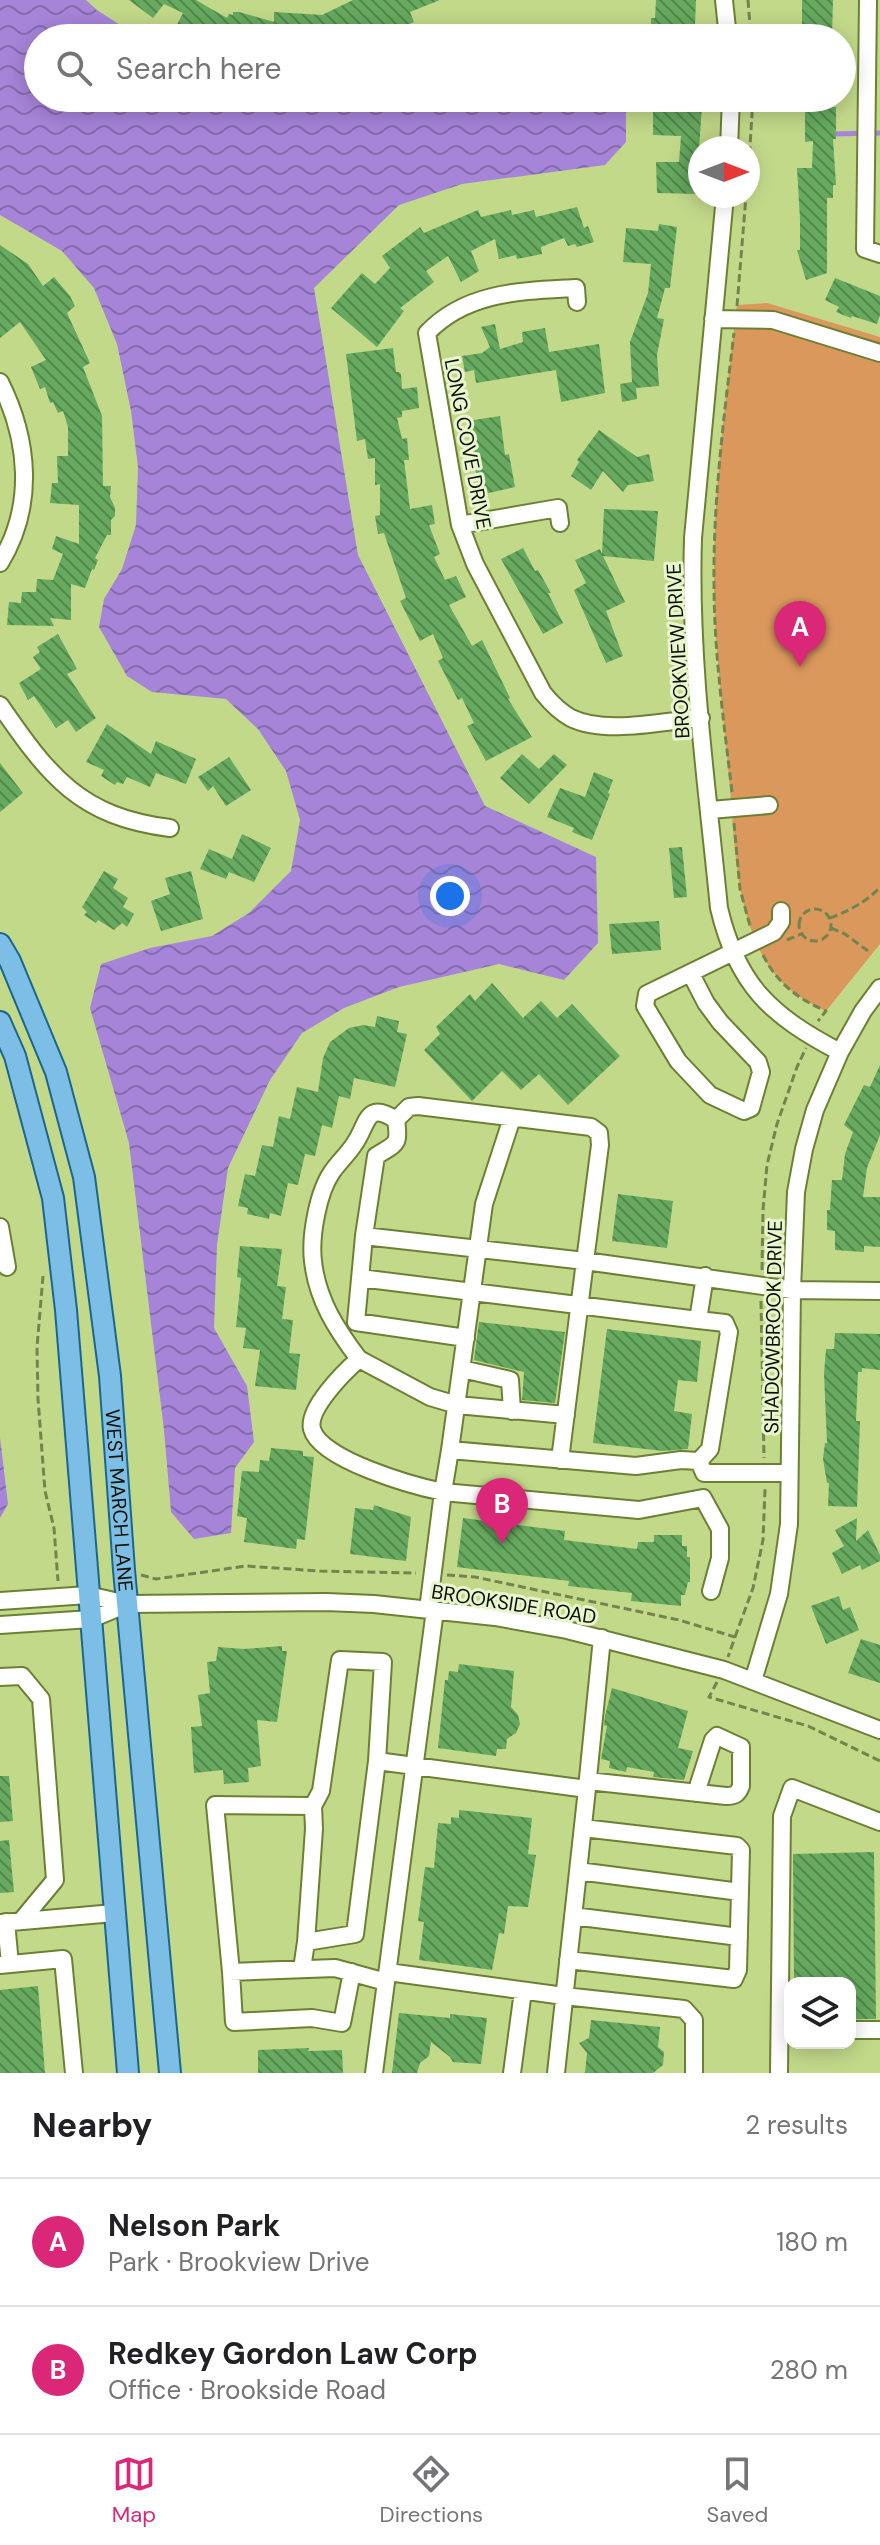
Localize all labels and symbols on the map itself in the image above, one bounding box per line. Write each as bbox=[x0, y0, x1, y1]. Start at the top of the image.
north arrow bbox=[688, 136, 760, 208]
street label: LONG COVE DRIVE bbox=[439, 356, 497, 532]
street label: BROOKVIEW DRIVE bbox=[660, 563, 696, 739]
pin: A bbox=[774, 601, 826, 667]
your location bbox=[430, 876, 470, 916]
street label: SHADOWBROOK DRIVE bbox=[758, 1220, 788, 1434]
street label: WEST MARCH LANE bbox=[99, 1408, 139, 1593]
pin: B bbox=[476, 1478, 528, 1544]
street label: BROOKSIDE ROAD bbox=[430, 1578, 598, 1630]

